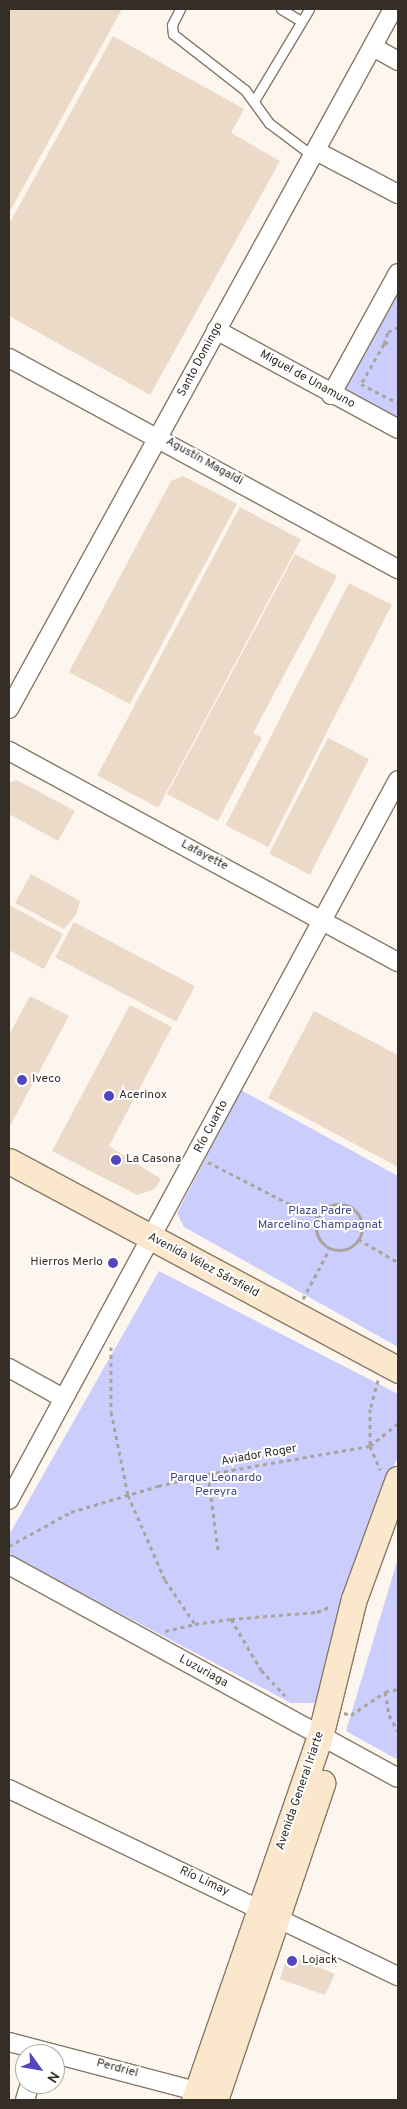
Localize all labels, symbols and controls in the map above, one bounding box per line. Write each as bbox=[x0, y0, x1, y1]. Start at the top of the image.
street label: Santo Domingo bbox=[175, 320, 227, 400]
street label: Miguel de Unamuno bbox=[257, 348, 357, 412]
street label: Agustín Magaldi bbox=[163, 435, 245, 489]
street label: Lafayette bbox=[178, 838, 230, 874]
place label: Iveco bbox=[32, 1073, 61, 1087]
marker: Iveco bbox=[16, 1074, 28, 1086]
place label: Acerinox bbox=[119, 1089, 167, 1103]
marker: Acerinox bbox=[103, 1090, 115, 1102]
street label: Río Cuarto bbox=[192, 1098, 232, 1156]
place label: La Casona bbox=[126, 1153, 181, 1167]
marker: La Casona bbox=[110, 1154, 122, 1166]
park label: Plaza Padre Marcelino Champagnat bbox=[258, 1205, 382, 1233]
street label: Avenida Vélez Sársfield bbox=[145, 1230, 261, 1302]
place label: Hierros Merlo bbox=[30, 1256, 103, 1270]
marker: Hierros Merlo bbox=[107, 1257, 119, 1269]
street label: Aviador Roger bbox=[220, 1442, 298, 1470]
park label: Parque Leonardo Pereyra bbox=[170, 1472, 262, 1500]
street label: Luzuriaga bbox=[176, 1653, 230, 1691]
street label: Avenida General Iriarte bbox=[274, 1730, 328, 1852]
street label: Río Limay bbox=[177, 1864, 231, 1900]
place label: Lojack bbox=[302, 1954, 337, 1968]
marker: Lojack bbox=[286, 1955, 298, 1967]
north arrow bbox=[15, 2044, 65, 2094]
street label: Perdriel bbox=[95, 2057, 139, 2081]
text: N bbox=[42, 2068, 62, 2085]

